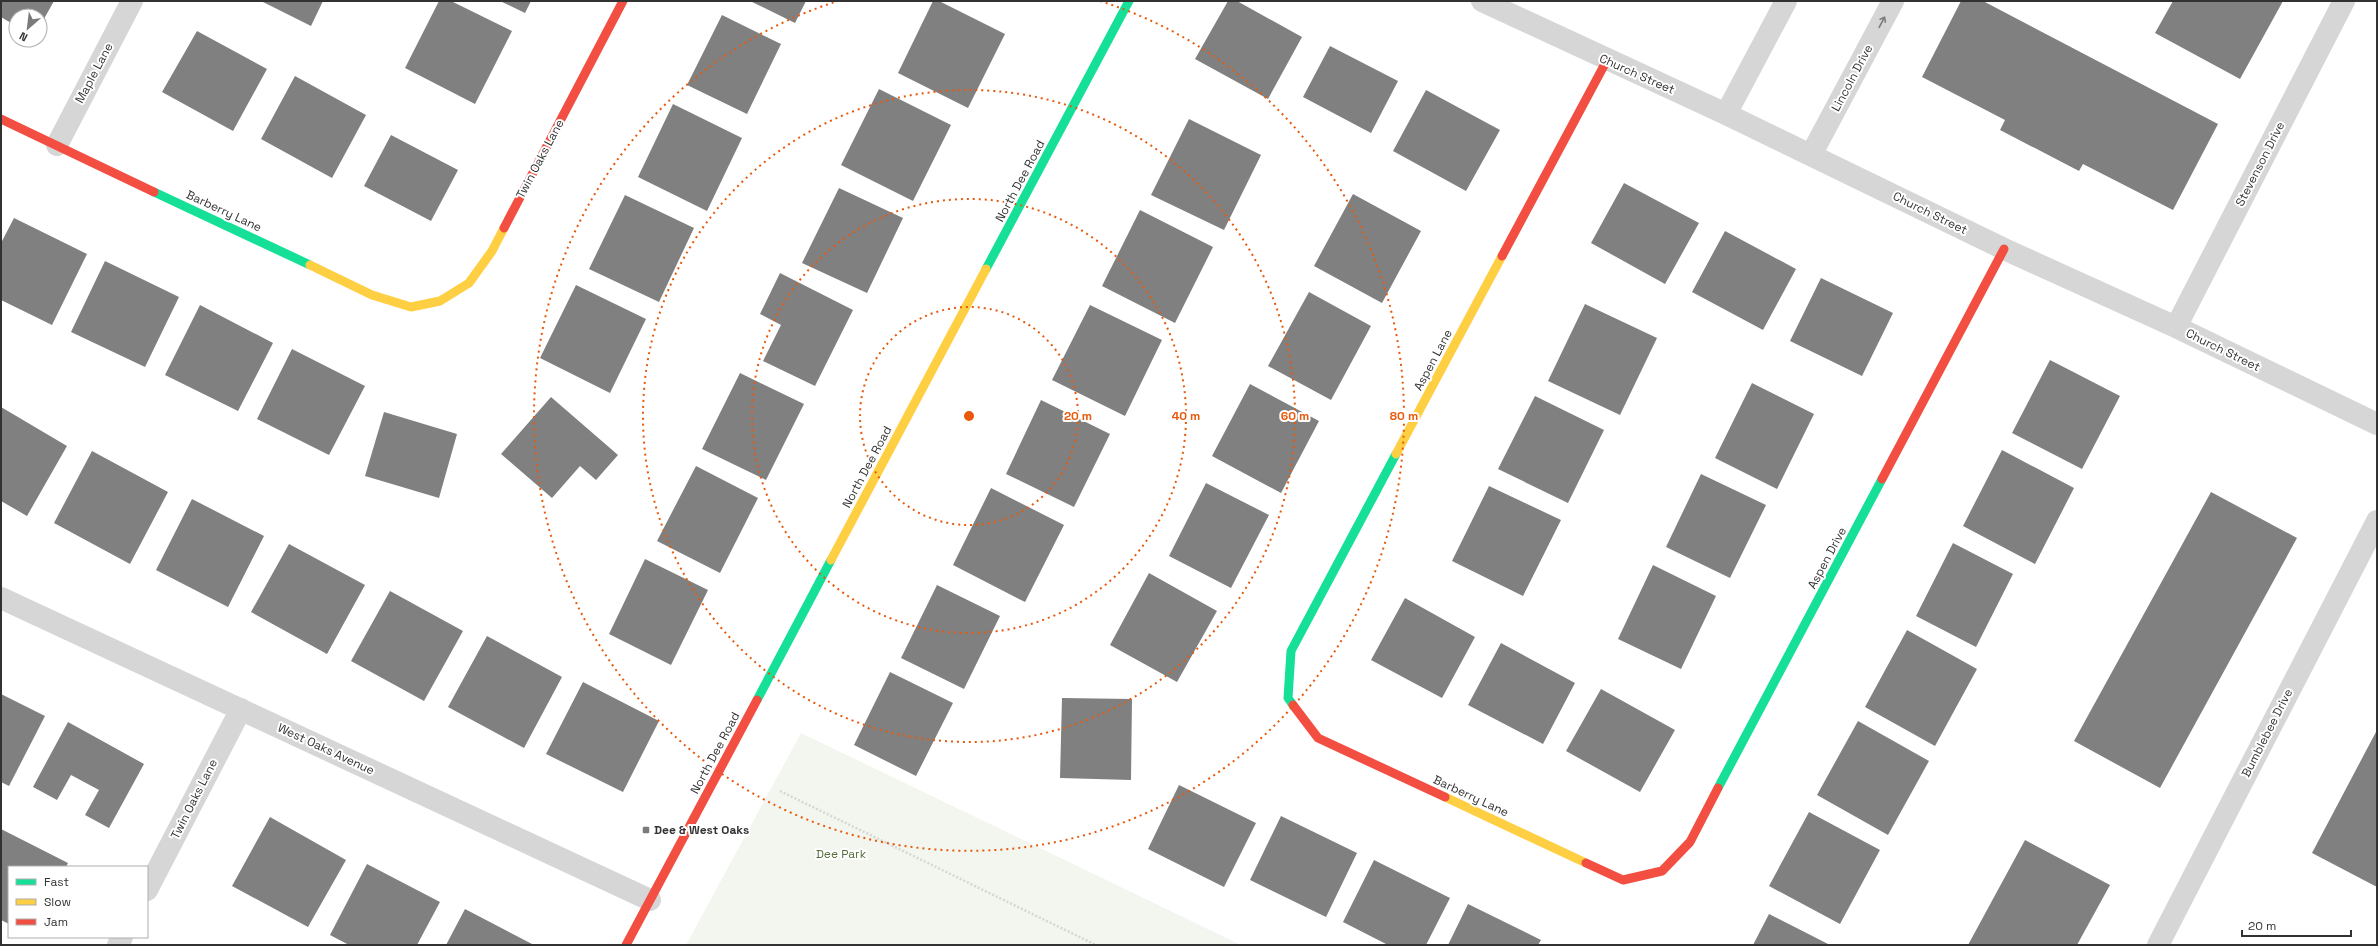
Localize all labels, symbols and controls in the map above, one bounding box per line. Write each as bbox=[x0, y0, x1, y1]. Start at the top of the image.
north arrow bbox=[8, 8, 48, 48]
one-way arrow bbox=[1879, 16, 1886, 28]
text: N bbox=[17, 29, 30, 45]
street label: Maple Lane bbox=[71, 40, 117, 106]
street label: Lincoln Drive bbox=[1828, 42, 1876, 114]
street label: Church Street bbox=[1597, 50, 1677, 98]
street label: Twin Oaks Lane bbox=[512, 117, 568, 201]
street label: Stevenson Drive bbox=[2232, 119, 2288, 209]
street label: North Dee Road bbox=[992, 137, 1048, 225]
street label: Barberry Lane bbox=[184, 187, 264, 235]
street label: Church Street bbox=[1890, 188, 1970, 238]
street label: Church Street bbox=[2183, 325, 2263, 375]
street label: Aspen Lane bbox=[1410, 327, 1456, 393]
text: 20 m bbox=[1064, 408, 1092, 424]
text: 40 m bbox=[1172, 408, 1200, 424]
text: 60 m bbox=[1281, 408, 1309, 424]
text: 80 m bbox=[1390, 408, 1418, 424]
centre of rings bbox=[962, 409, 976, 423]
street label: North Dee Road bbox=[839, 423, 895, 511]
street label: Aspen Drive bbox=[1804, 524, 1850, 592]
street label: Bumblebee Drive bbox=[2238, 686, 2296, 780]
street label: North Dee Road bbox=[687, 709, 743, 797]
street label: West Oaks Avenue bbox=[275, 720, 377, 778]
street label: Twin Oaks Lane bbox=[167, 756, 221, 842]
street label: Barberry Lane bbox=[1431, 772, 1511, 820]
place label: Dee & West Oaks bbox=[654, 822, 749, 838]
marker: Dee & West Oaks bbox=[641, 825, 651, 835]
park label: Dee Park bbox=[816, 846, 867, 862]
legend bbox=[8, 866, 148, 938]
text: Fast bbox=[44, 874, 69, 890]
text: Slow bbox=[44, 894, 71, 910]
scale bar bbox=[2242, 912, 2351, 938]
text: Jam bbox=[44, 914, 68, 930]
text: 20 m bbox=[2248, 918, 2276, 934]

